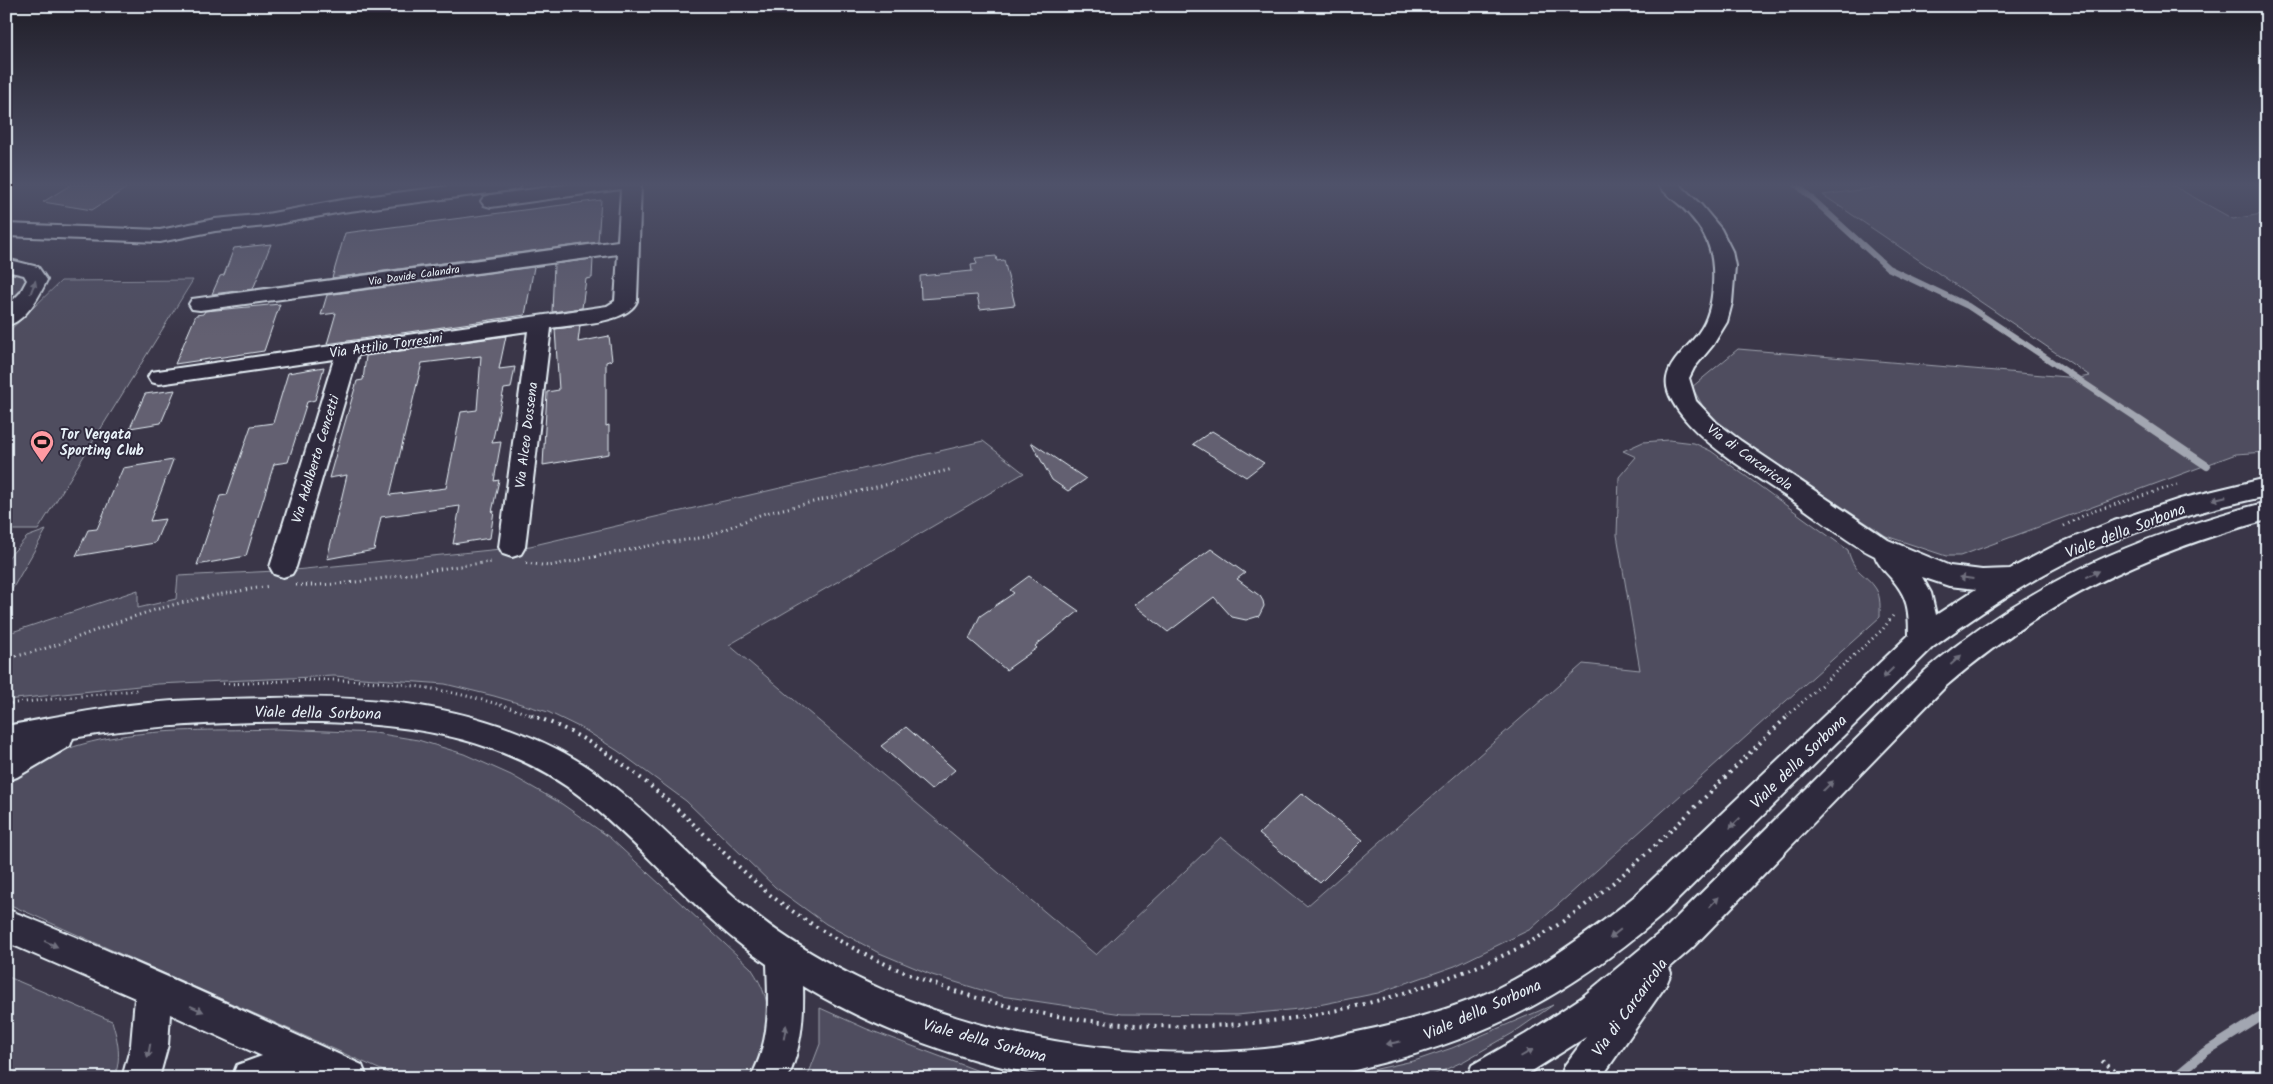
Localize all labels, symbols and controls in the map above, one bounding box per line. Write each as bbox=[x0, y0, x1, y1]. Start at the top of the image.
street label: Via Davide Calandra bbox=[367, 261, 461, 291]
one-way arrow bbox=[29, 279, 37, 294]
street label: Via Attilio Torresini bbox=[328, 327, 445, 365]
street label: Via Alceo Dossena bbox=[510, 381, 544, 490]
street label: Via Adalberto Cencetti bbox=[286, 392, 346, 526]
street label: Via di Carcaricola bbox=[1702, 419, 1797, 497]
place label: Tor Vergata Sporting Club bbox=[60, 424, 144, 462]
sports icon: Tor Vergata Sporting Club bbox=[29, 429, 55, 463]
one-way arrow bbox=[2212, 494, 2227, 502]
street label: Viale della Sorbona bbox=[2062, 497, 2189, 566]
one-way arrow bbox=[2086, 570, 2101, 578]
one-way arrow bbox=[1958, 574, 1974, 582]
one-way arrow bbox=[1950, 654, 1962, 666]
one-way arrow bbox=[1883, 667, 1895, 679]
street label: Viale della Sorbona bbox=[254, 700, 382, 727]
street label: Viale della Sorbona bbox=[1745, 709, 1853, 815]
one-way arrow bbox=[1822, 781, 1834, 793]
one-way arrow bbox=[1729, 817, 1741, 829]
one-way arrow bbox=[1708, 897, 1720, 909]
one-way arrow bbox=[1609, 928, 1622, 939]
one-way arrow bbox=[44, 941, 58, 949]
street label: Via di Carcaricola bbox=[1586, 953, 1675, 1062]
street label: Viale della Sorbona bbox=[1420, 973, 1546, 1048]
one-way arrow bbox=[190, 1005, 204, 1013]
street label: Viale della Sorbona bbox=[920, 1013, 1049, 1070]
one-way arrow bbox=[782, 1024, 790, 1040]
one-way arrow bbox=[1385, 1039, 1400, 1047]
one-way arrow bbox=[144, 1044, 152, 1060]
one-way arrow bbox=[1521, 1049, 1534, 1058]

